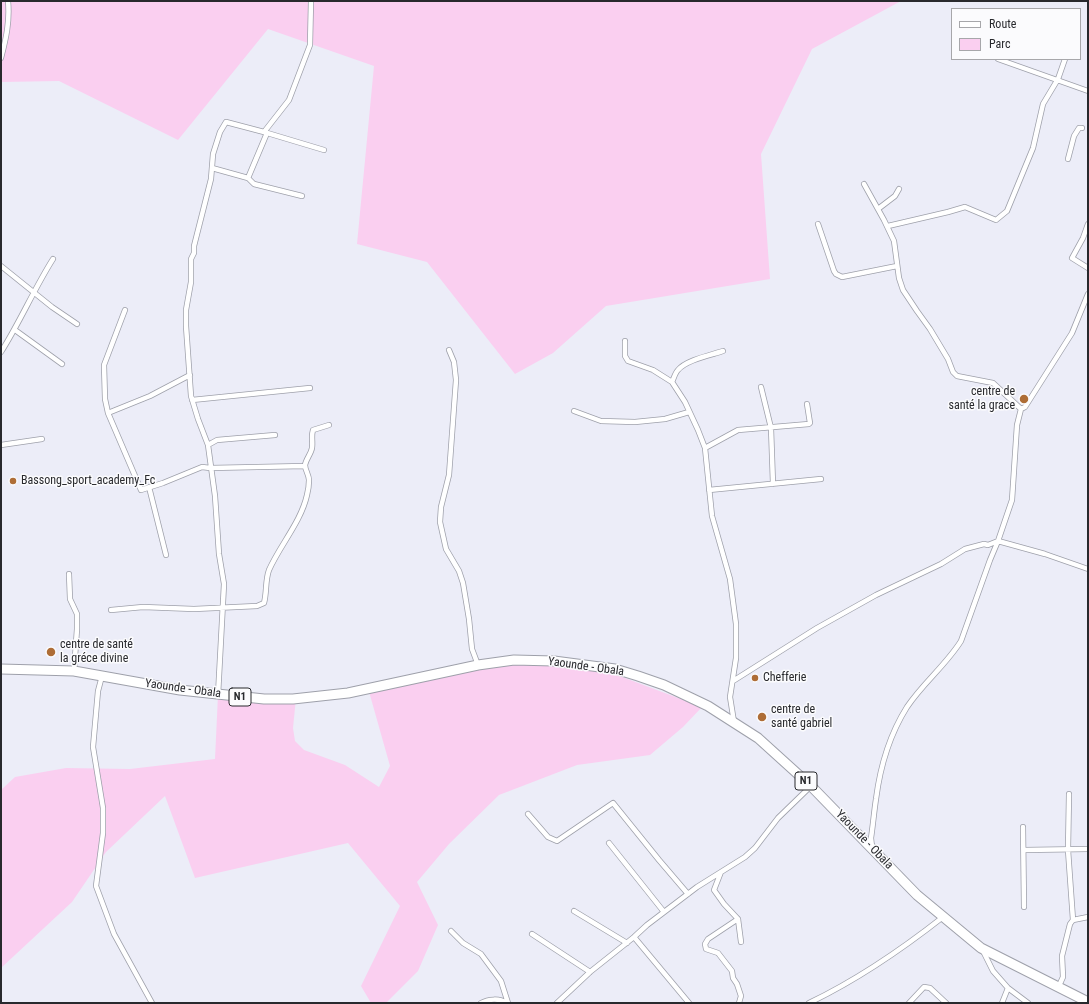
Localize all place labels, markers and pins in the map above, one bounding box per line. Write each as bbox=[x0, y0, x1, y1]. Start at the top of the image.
place label: centre de santé la grace bbox=[949, 385, 1015, 413]
marker: centre de santé la grace bbox=[1018, 393, 1030, 405]
place label: Bassong_sport_academy_Fc bbox=[21, 474, 155, 488]
marker: Bassong_sport_academy_Fc bbox=[8, 476, 18, 486]
place label: centre de santé la gréce divine bbox=[60, 638, 133, 666]
marker: centre de santé la gréce divine bbox=[45, 646, 57, 658]
place label: Chefferie bbox=[763, 671, 806, 685]
marker: Chefferie bbox=[750, 673, 760, 683]
place label: centre de santé gabriel bbox=[771, 703, 832, 731]
marker: centre de santé gabriel bbox=[756, 711, 768, 723]

